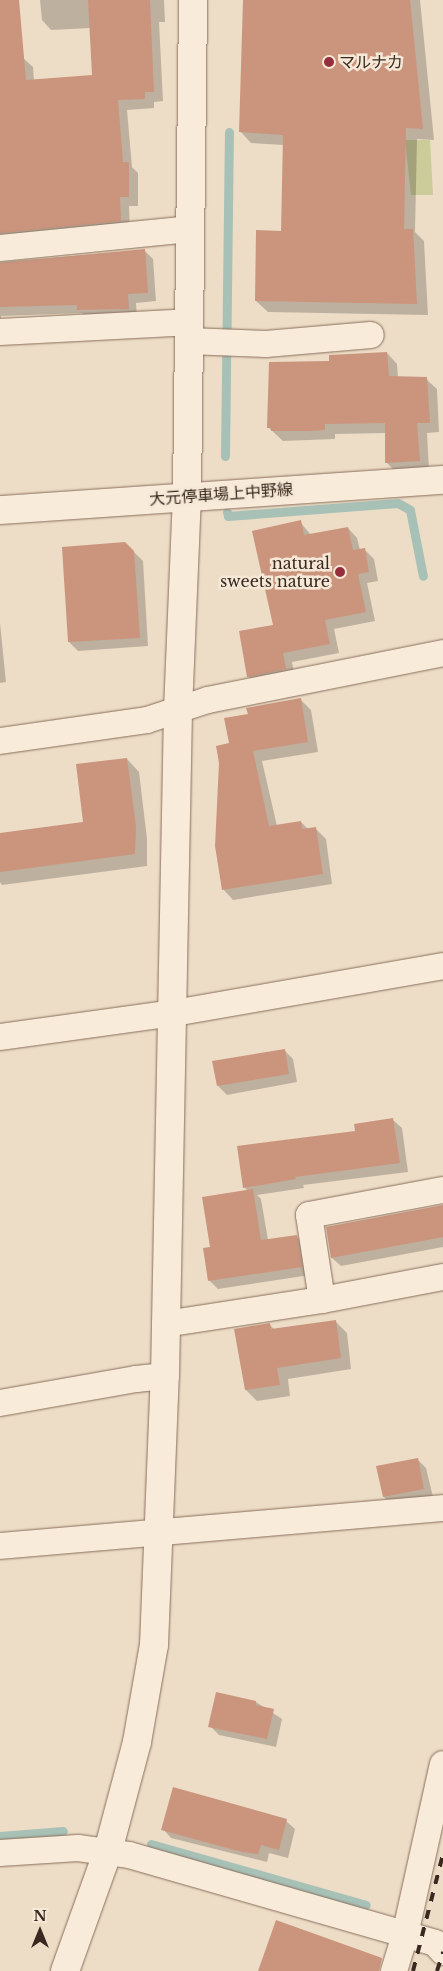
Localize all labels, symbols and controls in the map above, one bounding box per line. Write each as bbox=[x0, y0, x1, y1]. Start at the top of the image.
place label: マルナカ bbox=[339, 52, 403, 72]
marker: マルナカ bbox=[323, 56, 335, 68]
street label: 大元停車場上中野線 bbox=[149, 479, 293, 509]
place label: natural sweets nature bbox=[220, 553, 330, 591]
marker: natural sweets nature bbox=[334, 566, 346, 578]
north arrow bbox=[15, 1906, 65, 1956]
text: N bbox=[33, 1907, 47, 1925]

